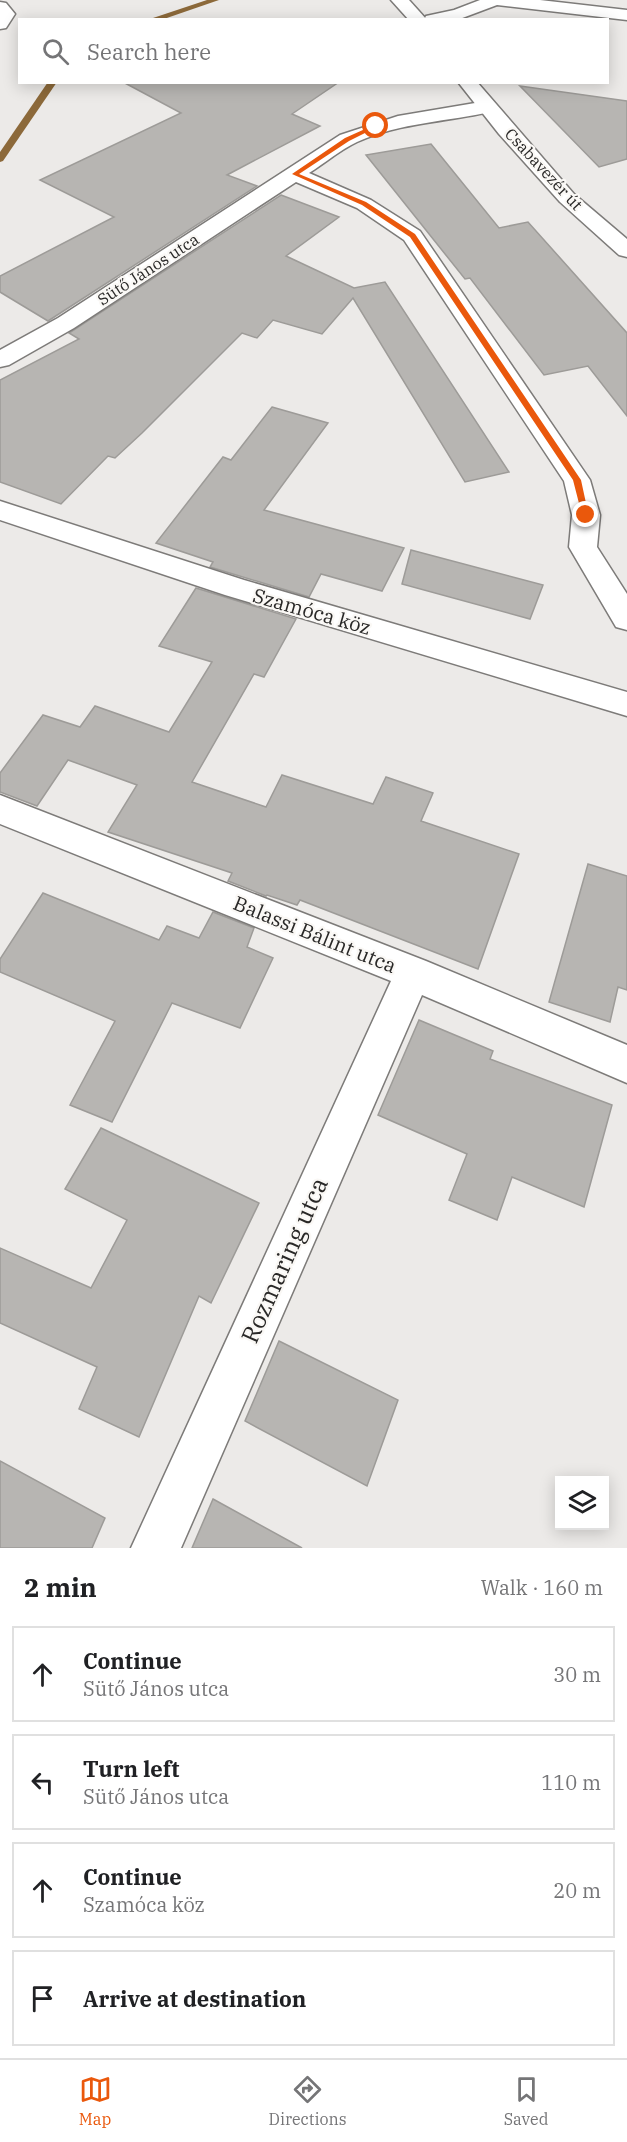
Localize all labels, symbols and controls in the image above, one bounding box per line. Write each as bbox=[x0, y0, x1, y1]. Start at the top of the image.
search box bbox=[18, 18, 609, 84]
icon: search bbox=[39, 35, 72, 68]
text: Search here bbox=[87, 37, 211, 66]
route start bbox=[362, 112, 388, 138]
street label: Csabavezér út bbox=[501, 124, 587, 214]
street label: Sütő János utca bbox=[94, 229, 203, 309]
route end bbox=[572, 501, 598, 527]
street label: Szamóca köz bbox=[250, 581, 374, 641]
street label: Balassi Bálint utca bbox=[230, 889, 400, 979]
street label: Rozmaring utca bbox=[233, 1172, 335, 1348]
map controls bbox=[555, 1476, 609, 1530]
button: layers bbox=[555, 1476, 609, 1530]
text: 2 min bbox=[24, 1570, 97, 1604]
text: Walk · 160 m bbox=[481, 1574, 603, 1601]
text: Continue bbox=[83, 1646, 182, 1675]
icon: ahead bbox=[26, 1658, 59, 1691]
text: 30 m bbox=[553, 1661, 601, 1688]
text: Sütő János utca bbox=[83, 1675, 229, 1702]
text: Turn left bbox=[83, 1754, 179, 1783]
icon: left bbox=[26, 1766, 59, 1799]
text: 110 m bbox=[541, 1769, 601, 1796]
text: Sütő János utca bbox=[83, 1783, 229, 1810]
text: Continue bbox=[83, 1862, 182, 1891]
icon: ahead bbox=[26, 1874, 59, 1907]
text: 20 m bbox=[553, 1877, 601, 1904]
text: Szamóca köz bbox=[83, 1891, 205, 1918]
icon: arrive bbox=[26, 1982, 59, 2015]
text: Arrive at destination bbox=[83, 1984, 306, 2013]
tab: Map bbox=[79, 2073, 112, 2129]
tab: Directions bbox=[269, 2073, 347, 2129]
tab: Saved bbox=[504, 2073, 548, 2129]

